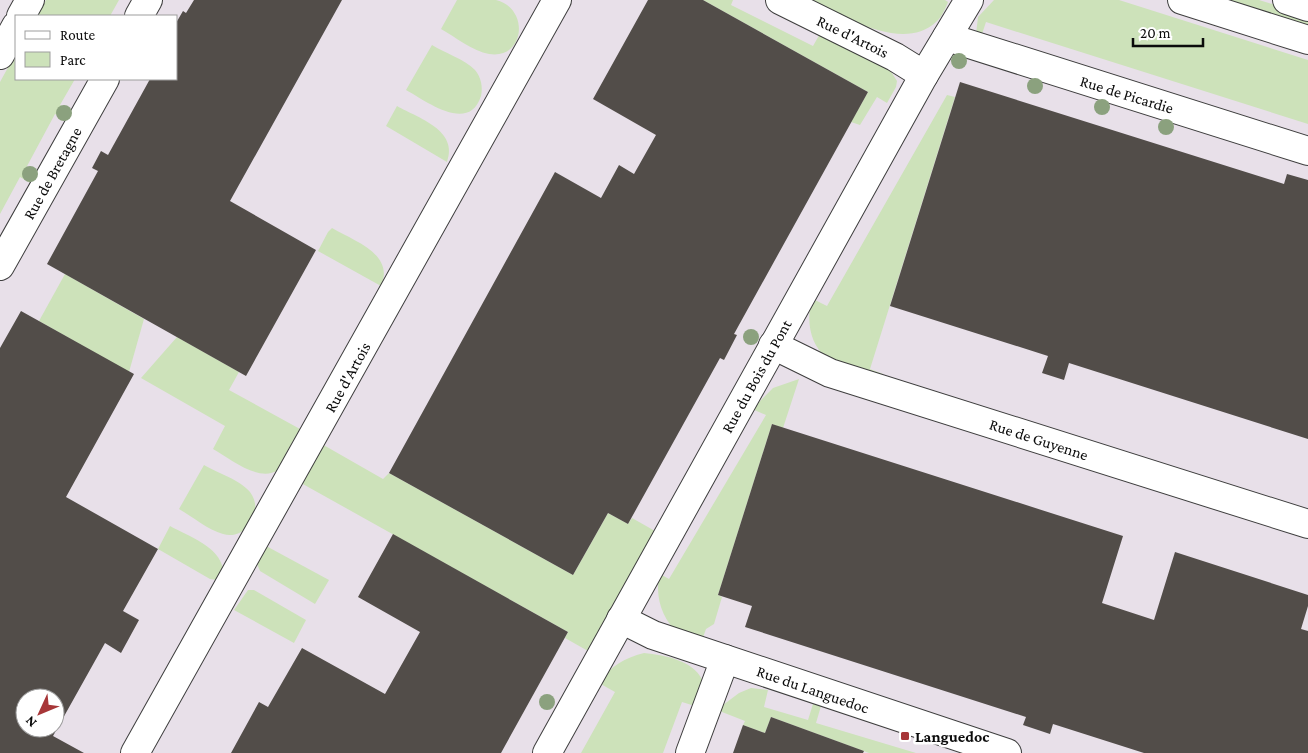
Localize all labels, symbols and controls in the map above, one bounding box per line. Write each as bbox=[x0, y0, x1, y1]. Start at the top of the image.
street label: Rue d'Artois bbox=[814, 12, 891, 61]
legend bbox=[15, 15, 178, 80]
scale bar bbox=[1133, 15, 1203, 47]
text: 20 m bbox=[1140, 25, 1171, 41]
text: Route bbox=[60, 27, 95, 43]
text: Parc bbox=[60, 52, 86, 68]
street label: Rue de Picardie bbox=[1078, 72, 1176, 117]
street label: Rue de Bretagne bbox=[20, 124, 86, 223]
street label: Rue du Bois du Pont bbox=[718, 316, 795, 436]
street label: Rue d'Artois bbox=[321, 339, 374, 415]
street label: Rue de Guyenne bbox=[987, 416, 1090, 464]
street label: Rue du Languedoc bbox=[754, 662, 871, 718]
north arrow bbox=[15, 688, 65, 738]
text: N bbox=[21, 713, 40, 731]
place label: Languedoc bbox=[915, 728, 989, 745]
marker: Languedoc bbox=[899, 730, 911, 742]

